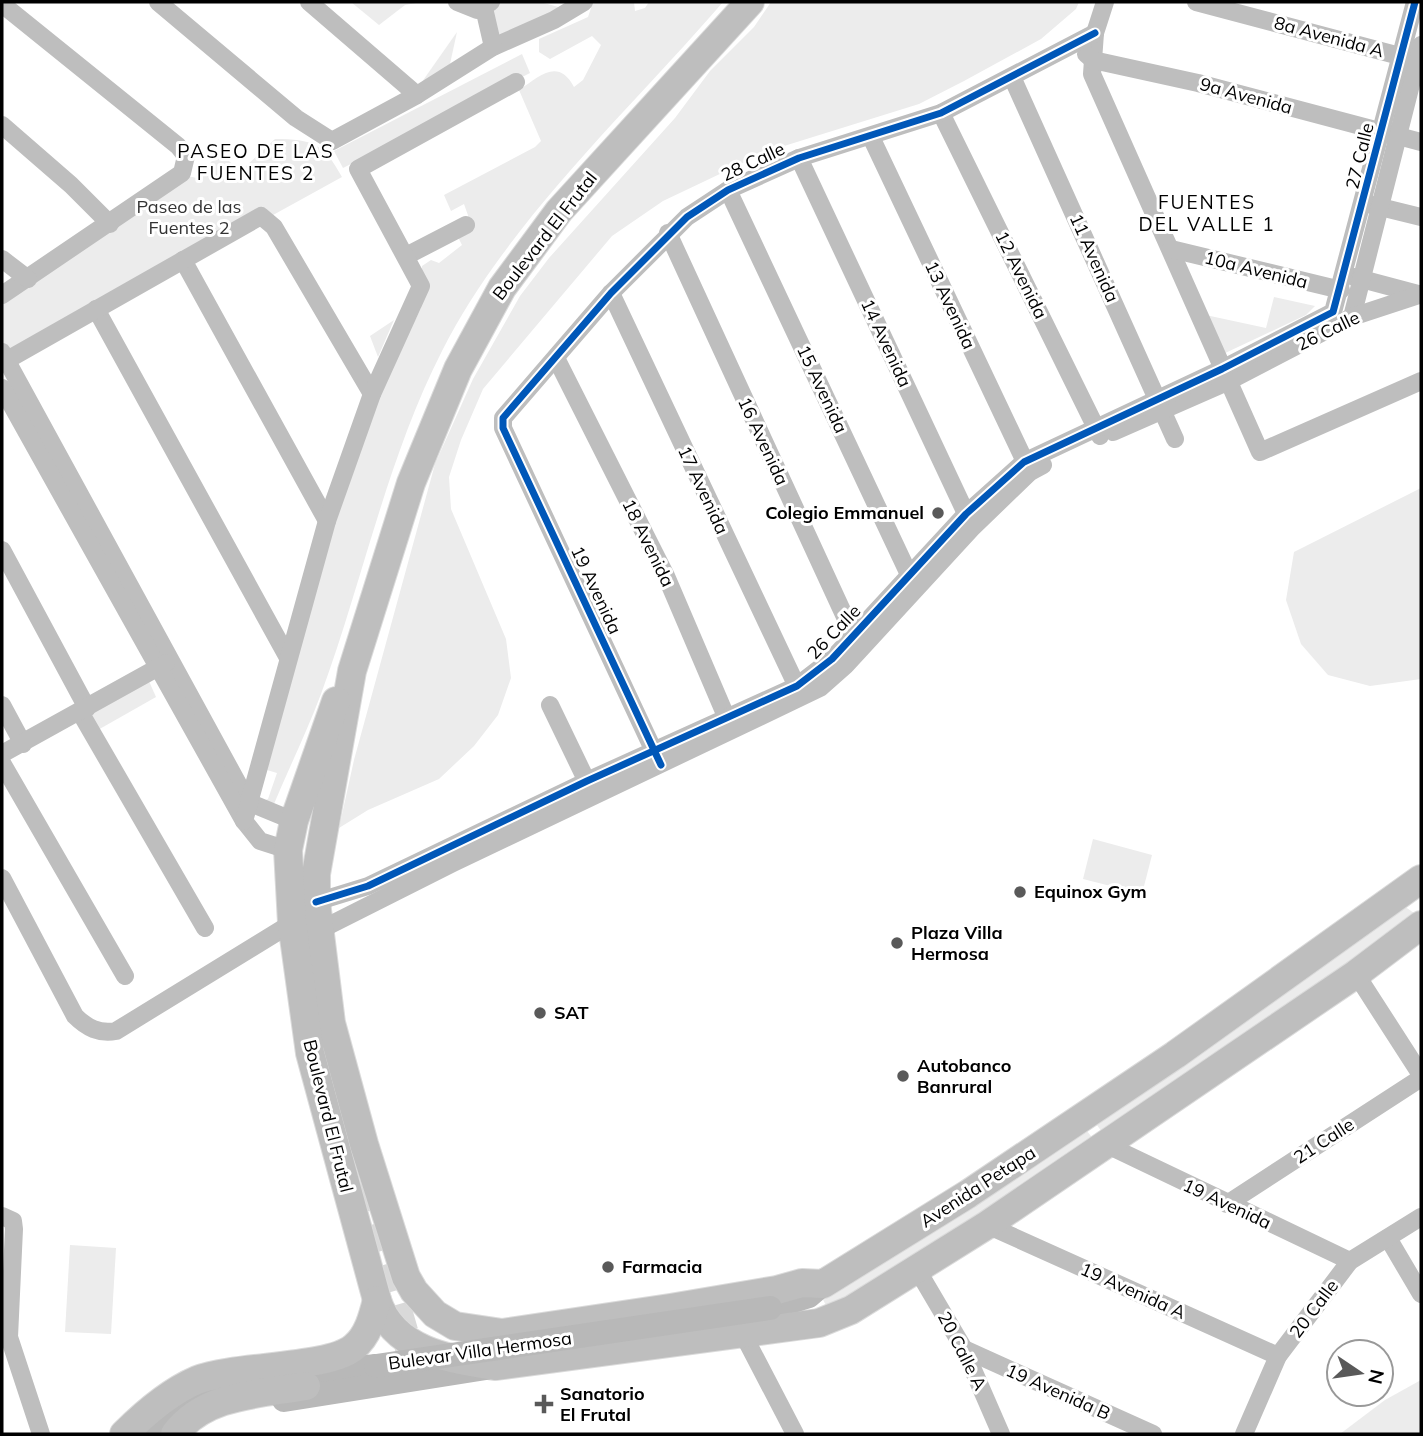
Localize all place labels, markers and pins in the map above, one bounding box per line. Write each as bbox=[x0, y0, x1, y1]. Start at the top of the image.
place label: Colegio Emmanuel bbox=[765, 501, 924, 524]
marker: Colegio Emmanuel bbox=[930, 505, 946, 521]
place label: Equinox Gym bbox=[1034, 880, 1147, 903]
marker: Equinox Gym bbox=[1012, 884, 1028, 900]
place label: Plaza Villa Hermosa bbox=[911, 921, 1003, 965]
marker: Plaza Villa Hermosa bbox=[889, 935, 905, 951]
place label: SAT bbox=[554, 1001, 589, 1024]
marker: SAT bbox=[532, 1005, 548, 1021]
place label: Autobanco Banrural bbox=[917, 1054, 1011, 1098]
marker: Autobanco Banrural bbox=[895, 1068, 911, 1084]
place label: Farmacia bbox=[622, 1255, 702, 1278]
marker: Farmacia bbox=[600, 1259, 616, 1275]
place label: Sanatorio El Frutal bbox=[560, 1382, 645, 1426]
marker: Sanatorio El Frutal bbox=[534, 1394, 554, 1414]

